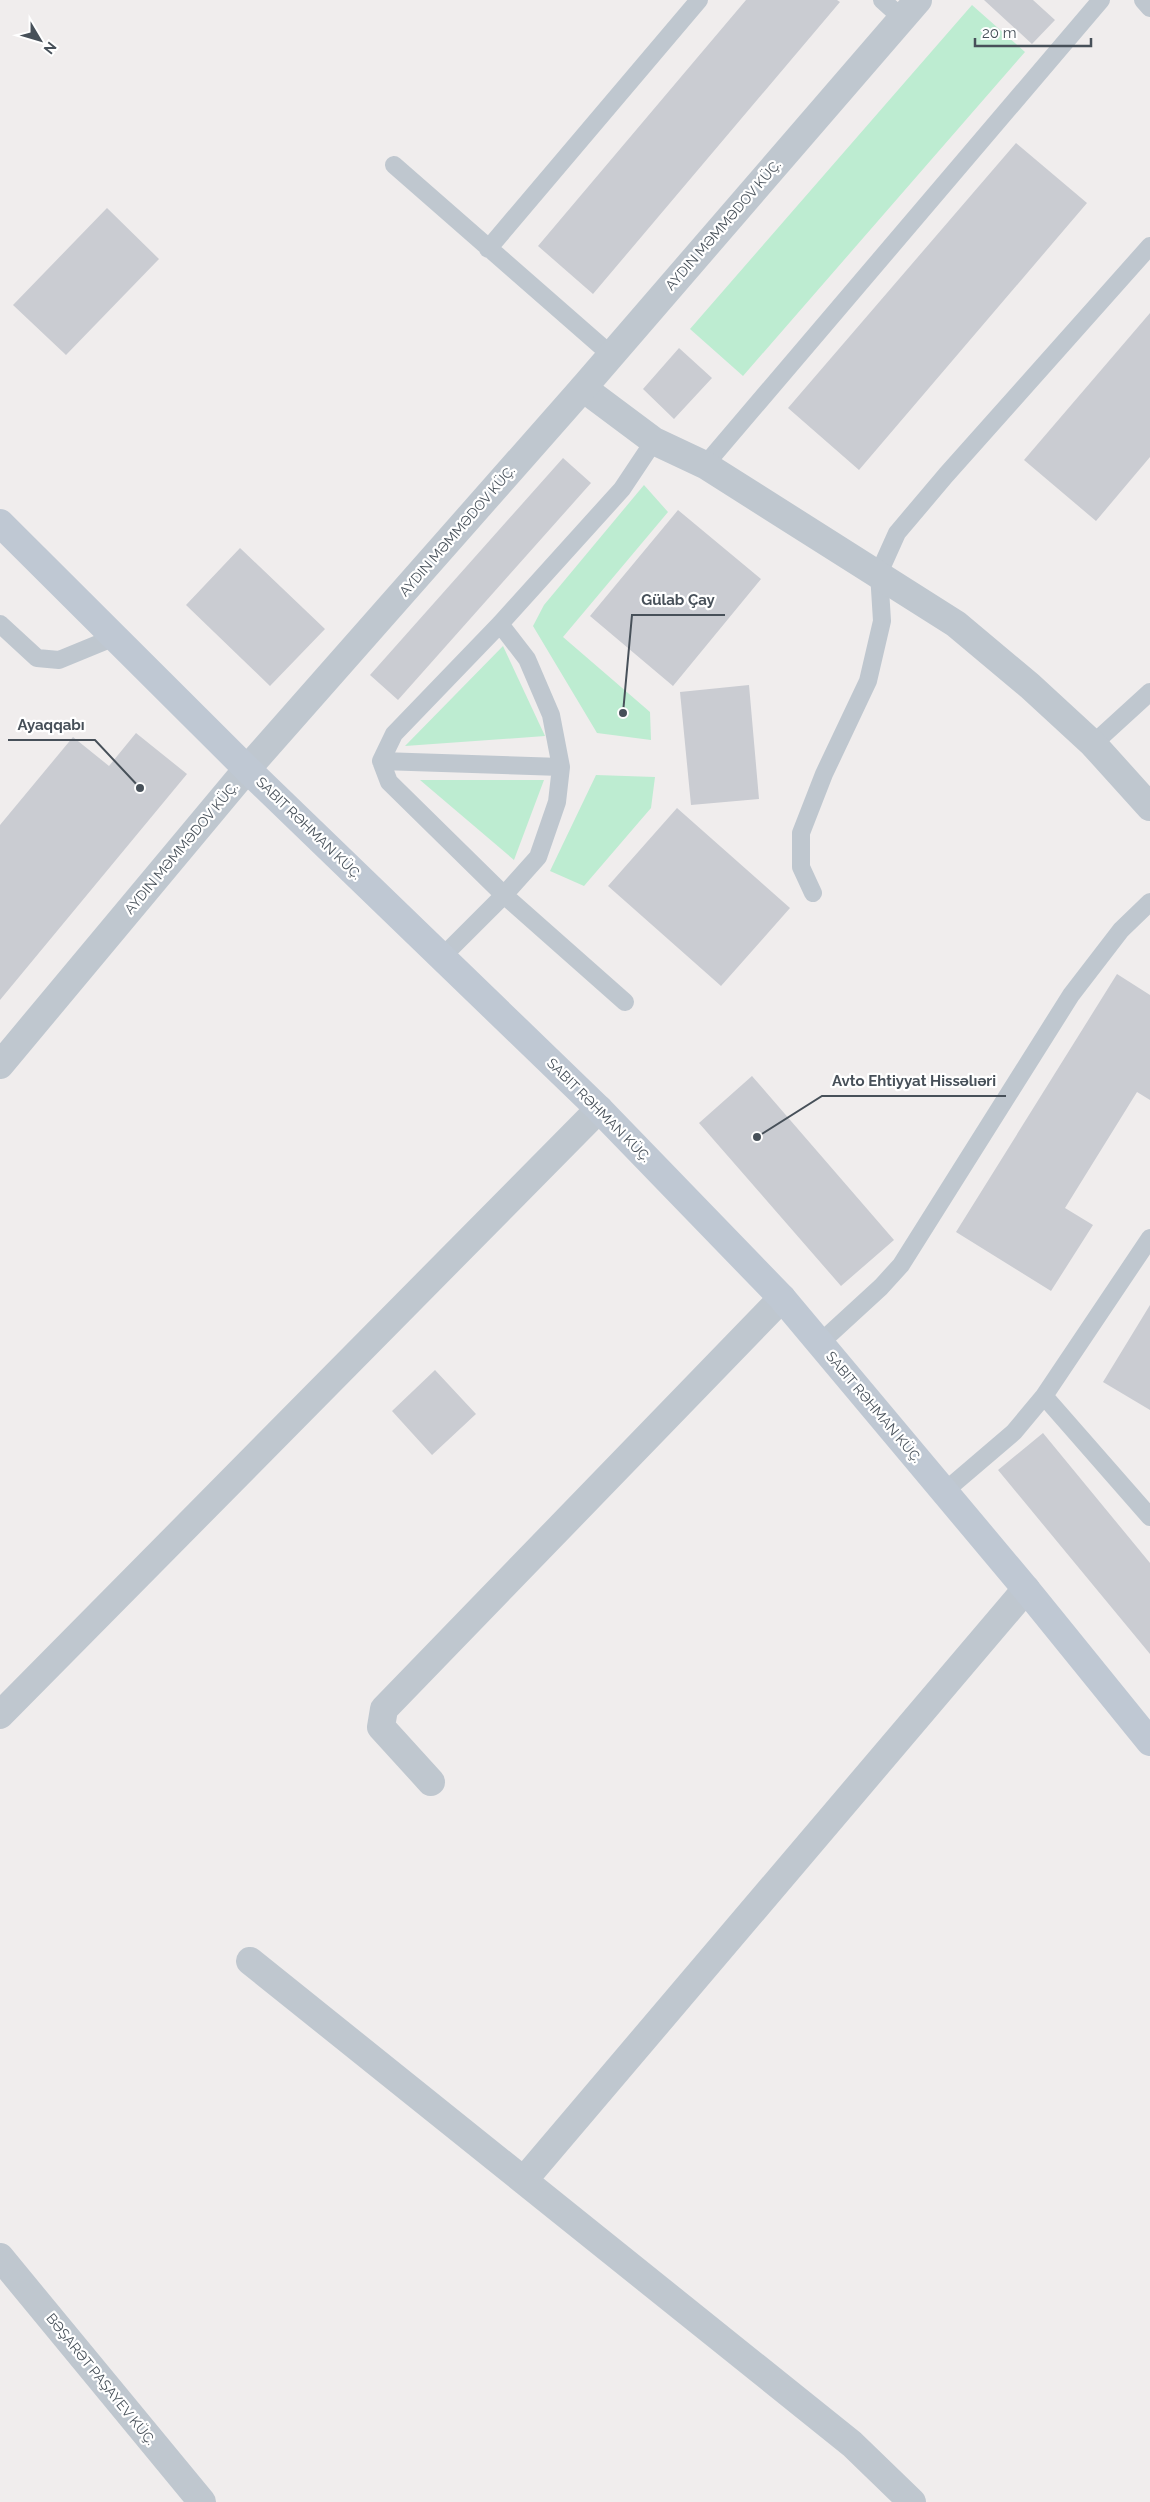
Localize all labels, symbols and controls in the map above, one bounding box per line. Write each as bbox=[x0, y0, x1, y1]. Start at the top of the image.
north arrow bbox=[15, 15, 65, 65]
scale bar bbox=[975, 15, 1091, 47]
text: 20 m bbox=[982, 24, 1017, 42]
text: N bbox=[41, 39, 60, 57]
street label: AYDIN MƏMMƏDOV KÜÇ. bbox=[661, 155, 784, 293]
street label: AYDIN MƏMMƏDOV KÜÇ. bbox=[395, 461, 518, 599]
callout: Gülab Çay bbox=[632, 585, 725, 615]
text: Gülab Çay bbox=[641, 591, 715, 609]
callout: Ayaqqabı bbox=[8, 710, 95, 740]
text: Ayaqqabı bbox=[17, 716, 85, 734]
street label: SABIT RƏHMAN KÜÇ. bbox=[253, 772, 366, 882]
street label: AYDIN MƏMMƏDOV KÜÇ. bbox=[120, 777, 241, 917]
street label: SABIT RƏHMAN KÜÇ. bbox=[544, 1053, 656, 1165]
callout: Avto Ehtiyyat Hissəlıəri bbox=[822, 1066, 1006, 1096]
text: Avto Ehtiyyat Hissəlıəri bbox=[832, 1072, 996, 1090]
street label: SABIT RƏHMAN KÜÇ. bbox=[823, 1347, 927, 1466]
street label: BƏŞARƏT PAŞAYEV KÜÇ. bbox=[43, 2309, 160, 2448]

